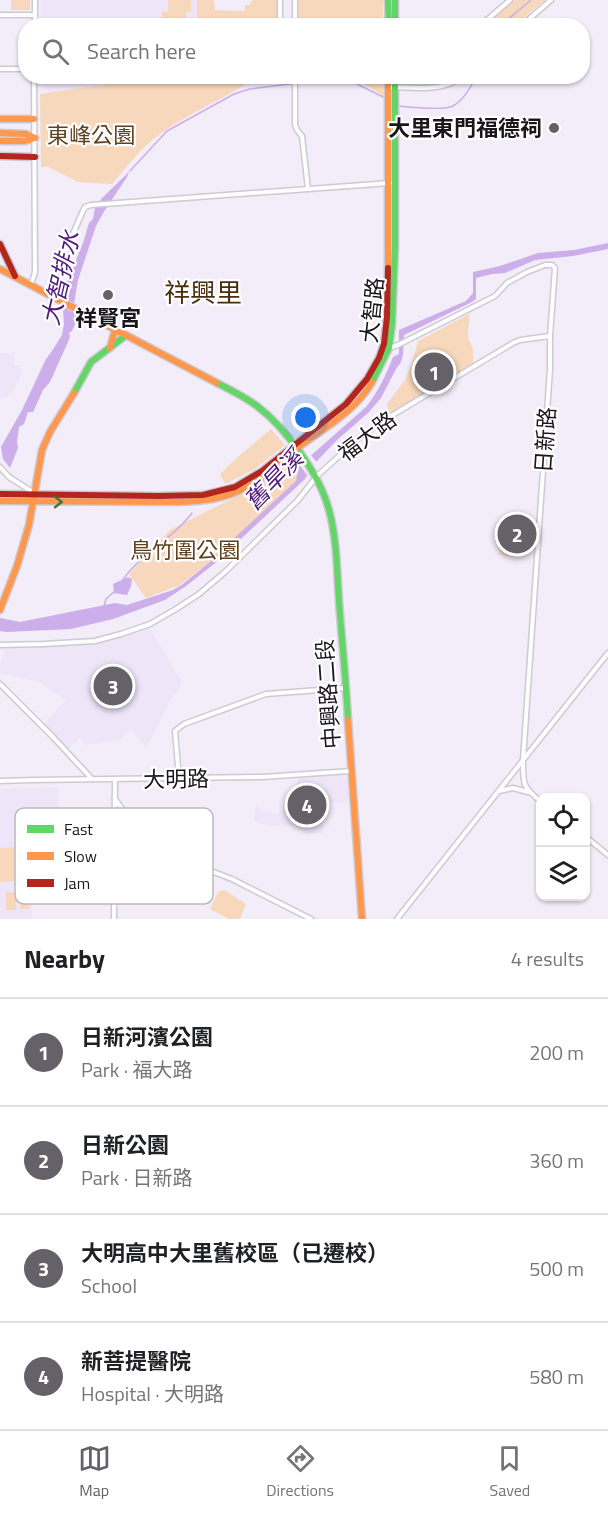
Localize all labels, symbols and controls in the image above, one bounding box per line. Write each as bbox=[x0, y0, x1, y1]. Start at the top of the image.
search box bbox=[18, 18, 590, 84]
text: Search here bbox=[87, 34, 196, 68]
icon: search bbox=[39, 35, 72, 68]
place label: 大里東門福德祠 bbox=[388, 111, 542, 145]
park label: 東峰公園 bbox=[47, 118, 135, 152]
marker: 大里東門福德祠 bbox=[547, 121, 561, 135]
water label: 大智排水 bbox=[32, 226, 89, 329]
district label: 祥興里 bbox=[164, 273, 242, 312]
street label: 大智路 bbox=[352, 275, 392, 345]
marker: 祥賢宮 bbox=[101, 288, 115, 302]
place label: 祥賢宮 bbox=[75, 301, 141, 335]
pin: 1 bbox=[414, 350, 454, 394]
your location bbox=[291, 403, 320, 432]
street label: 福大路 bbox=[330, 403, 404, 469]
street label: 日新路 bbox=[526, 406, 564, 474]
water label: 舊旱溪 bbox=[235, 439, 313, 518]
one-way arrow bbox=[54, 496, 63, 508]
pin: 2 bbox=[498, 512, 536, 556]
park label: 鳥竹圍公園 bbox=[130, 533, 240, 567]
street label: 中興路二段 bbox=[307, 638, 349, 750]
pin: 3 bbox=[94, 664, 132, 708]
street label: 大明路 bbox=[143, 761, 209, 797]
pin: 4 bbox=[288, 782, 326, 828]
map controls bbox=[536, 793, 590, 901]
button: locate bbox=[536, 793, 590, 847]
legend bbox=[15, 808, 213, 904]
text: Fast bbox=[64, 817, 93, 841]
text: Slow bbox=[64, 844, 97, 868]
button: layers bbox=[536, 847, 590, 901]
text: Jam bbox=[64, 871, 90, 895]
text: Nearby bbox=[24, 939, 105, 978]
text: 4 results bbox=[511, 943, 584, 974]
text: 日新河濱公園 bbox=[81, 1020, 213, 1054]
text: 1 bbox=[38, 1037, 49, 1068]
text: 200 m bbox=[529, 1037, 584, 1068]
text: Park · 福大路 bbox=[81, 1054, 192, 1085]
text: 日新公園 bbox=[81, 1128, 169, 1162]
text: 2 bbox=[38, 1145, 49, 1176]
text: 360 m bbox=[529, 1145, 584, 1176]
text: Park · 日新路 bbox=[81, 1162, 192, 1193]
text: 大明高中大里舊校區（已遷校） bbox=[81, 1236, 389, 1270]
text: 3 bbox=[38, 1253, 49, 1284]
text: 500 m bbox=[529, 1253, 584, 1284]
text: School bbox=[81, 1270, 137, 1301]
text: 新菩提醫院 bbox=[81, 1344, 191, 1378]
text: 4 bbox=[38, 1361, 49, 1392]
text: 580 m bbox=[529, 1361, 584, 1392]
text: Hospital · 大明路 bbox=[81, 1378, 224, 1409]
tab: Map bbox=[78, 1442, 111, 1502]
tab: Directions bbox=[266, 1442, 334, 1502]
tab: Saved bbox=[490, 1442, 530, 1502]

